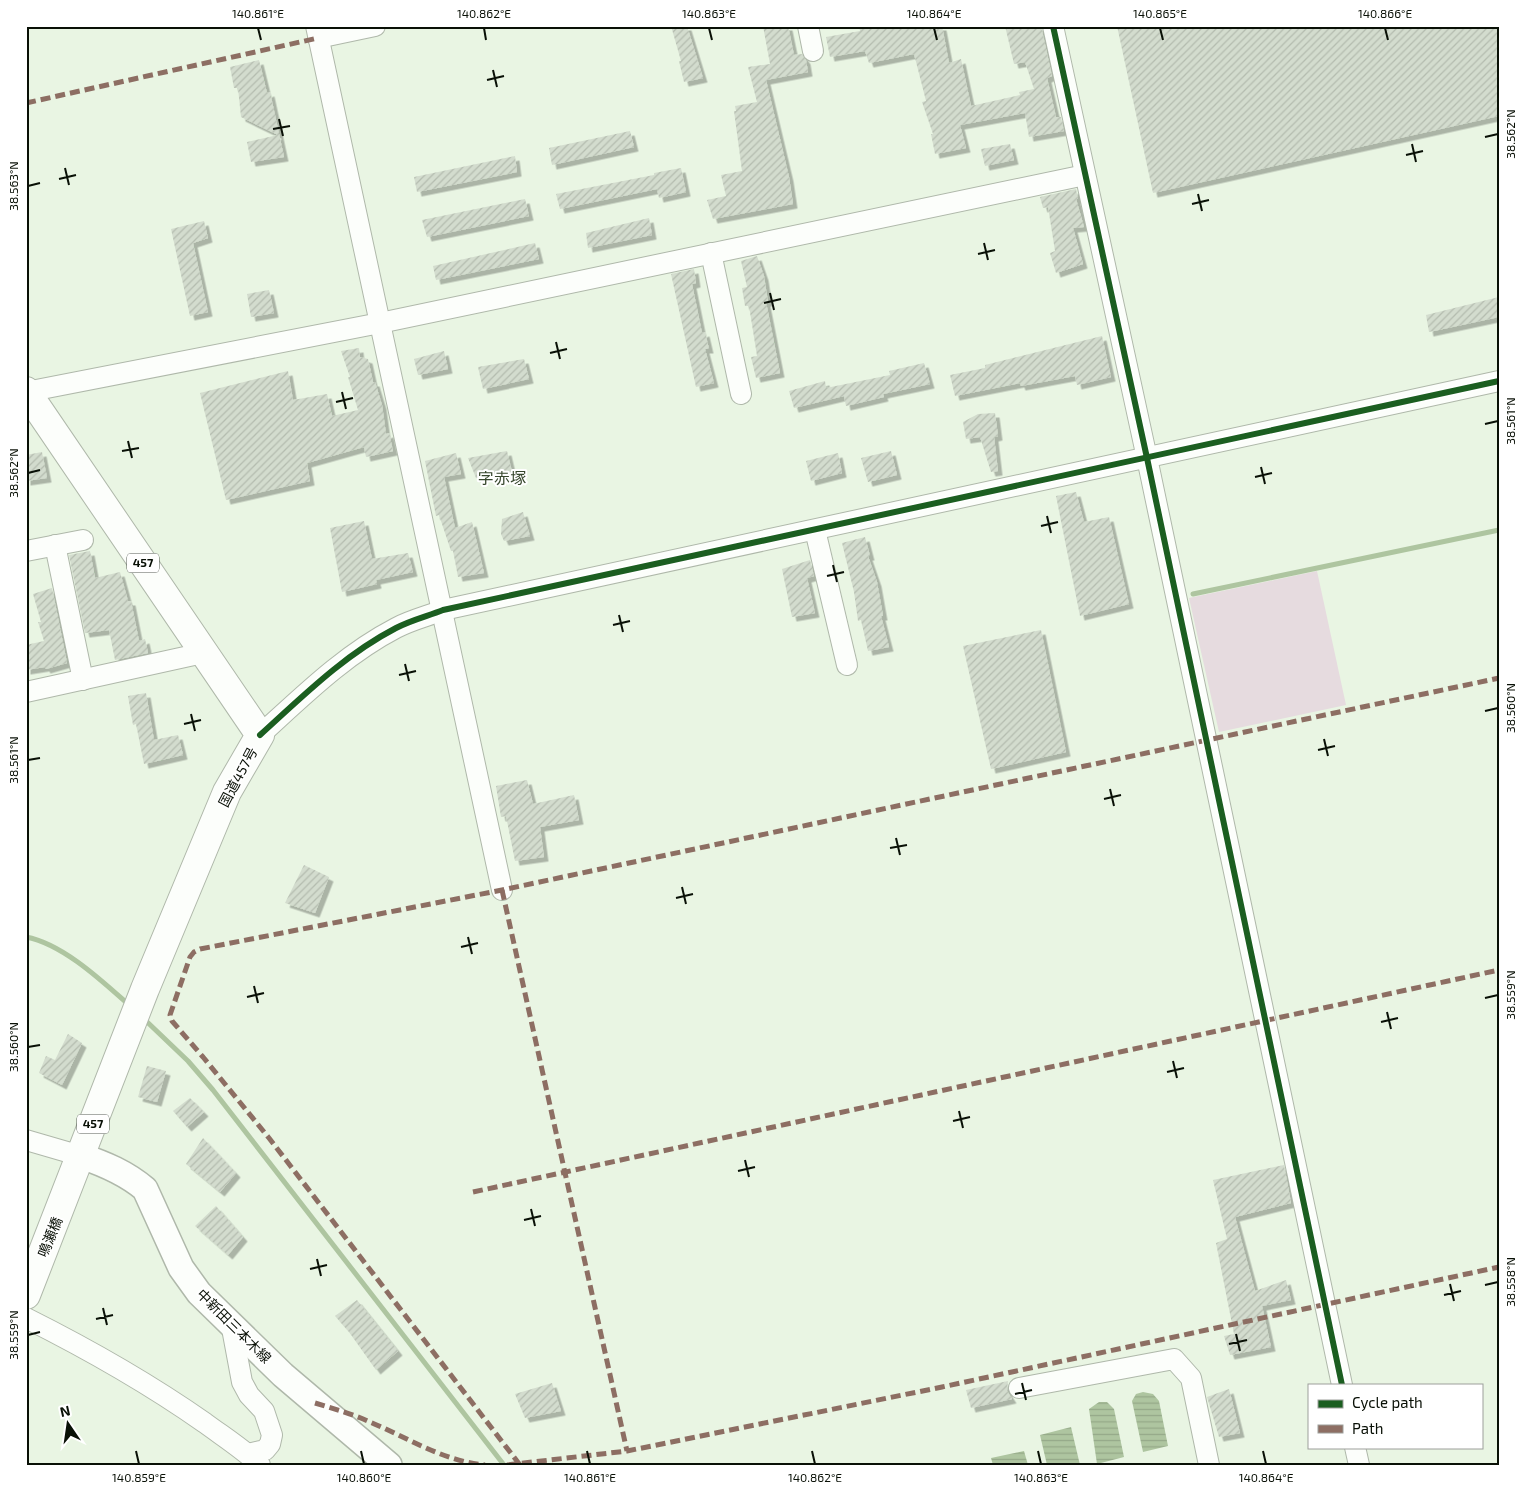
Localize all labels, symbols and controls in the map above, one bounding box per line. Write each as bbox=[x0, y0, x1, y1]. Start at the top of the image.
text: 140.861°E bbox=[232, 6, 284, 20]
text: 140.862°E bbox=[457, 6, 511, 20]
text: 140.863°E bbox=[682, 6, 736, 20]
text: 140.864°E bbox=[907, 6, 962, 20]
text: 140.865°E bbox=[1133, 6, 1187, 20]
text: 140.866°E bbox=[1358, 6, 1412, 20]
text: 38.562°N bbox=[1503, 109, 1517, 159]
text: 38.563°N bbox=[6, 161, 20, 211]
text: 38.561°N bbox=[1503, 397, 1517, 445]
text: 38.562°N bbox=[6, 448, 20, 498]
district label: 字赤塚 bbox=[478, 468, 526, 487]
road number: 457 bbox=[127, 554, 159, 572]
text: 38.560°N bbox=[1503, 683, 1517, 733]
text: 38.561°N bbox=[6, 736, 20, 784]
street label: 国道457号 bbox=[215, 744, 260, 810]
text: 38.559°N bbox=[1503, 970, 1517, 1020]
text: 38.560°N bbox=[6, 1022, 20, 1072]
road number: 457 bbox=[77, 1114, 109, 1134]
street label: 鳴瀬橋 bbox=[34, 1214, 65, 1259]
text: 38.558°N bbox=[1503, 1257, 1517, 1307]
street label: 中新田三本木線 bbox=[194, 1285, 275, 1366]
text: 38.559°N bbox=[6, 1310, 20, 1360]
legend bbox=[1308, 1384, 1482, 1448]
text: Cycle path bbox=[1352, 1393, 1423, 1411]
north arrow bbox=[42, 1398, 92, 1448]
text: N bbox=[58, 1401, 72, 1420]
text: Path bbox=[1352, 1419, 1383, 1437]
text: 140.859°E bbox=[112, 1470, 166, 1484]
text: 140.860°E bbox=[337, 1470, 392, 1484]
text: 140.861°E bbox=[564, 1470, 616, 1484]
text: 140.862°E bbox=[788, 1470, 842, 1484]
text: 140.863°E bbox=[1014, 1470, 1068, 1484]
text: 140.864°E bbox=[1239, 1470, 1294, 1484]

